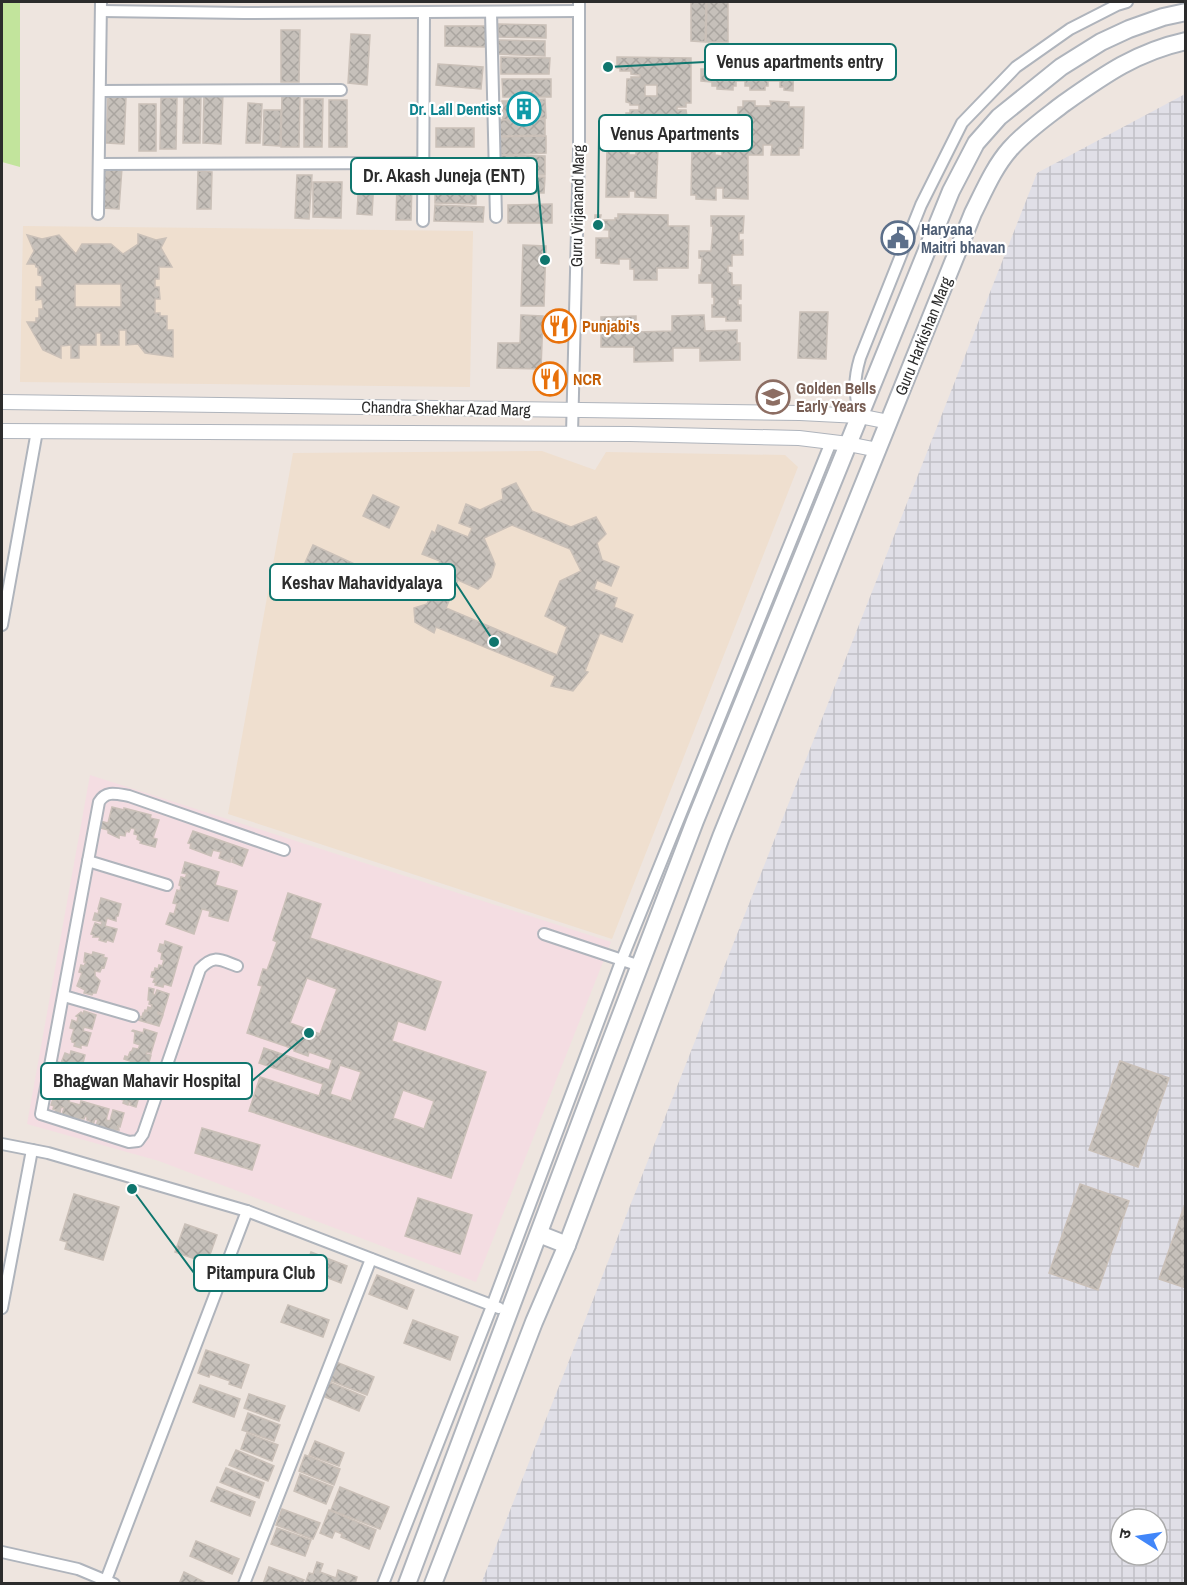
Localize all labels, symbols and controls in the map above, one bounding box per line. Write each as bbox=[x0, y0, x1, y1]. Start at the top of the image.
callout: Venus apartments entry bbox=[705, 44, 896, 80]
text: Venus apartments entry bbox=[716, 49, 884, 74]
building icon: Dr. Lall Dentist bbox=[506, 91, 542, 127]
place label: Dr. Lall Dentist bbox=[409, 98, 502, 120]
callout: Venus Apartments bbox=[599, 115, 752, 151]
text: Venus Apartments bbox=[611, 121, 739, 146]
street label: Guru Virjanand Marg bbox=[565, 144, 589, 267]
callout: Dr. Akash Juneja (ENT) bbox=[351, 158, 537, 194]
text: Dr. Akash Juneja (ENT) bbox=[363, 163, 525, 188]
place label: Haryana Maitri bhavan bbox=[921, 218, 1006, 258]
public building icon: Haryana Maitri bhavan bbox=[880, 220, 916, 256]
street label: Guru Harkishan Marg bbox=[889, 273, 957, 399]
restaurant icon: Punjabi's bbox=[541, 308, 577, 344]
place label: Punjabi's bbox=[582, 315, 640, 337]
restaurant icon: NCR bbox=[532, 361, 568, 397]
place label: NCR bbox=[573, 368, 602, 390]
place label: Golden Bells Early Years bbox=[796, 377, 876, 417]
school or university icon: Golden Bells Early Years bbox=[755, 379, 791, 415]
street label: Chandra Shekhar Azad Marg bbox=[361, 396, 531, 420]
callout: Keshav Mahavidyalaya bbox=[270, 564, 455, 600]
text: Keshav Mahavidyalaya bbox=[282, 570, 443, 595]
callout: Bhagwan Mahavir Hospital bbox=[41, 1063, 252, 1099]
text: Bhagwan Mahavir Hospital bbox=[53, 1068, 241, 1093]
callout: Pitampura Club bbox=[194, 1255, 327, 1291]
text: Pitampura Club bbox=[206, 1260, 316, 1285]
north arrow bbox=[1109, 1507, 1169, 1567]
text: उ bbox=[1113, 1526, 1136, 1541]

